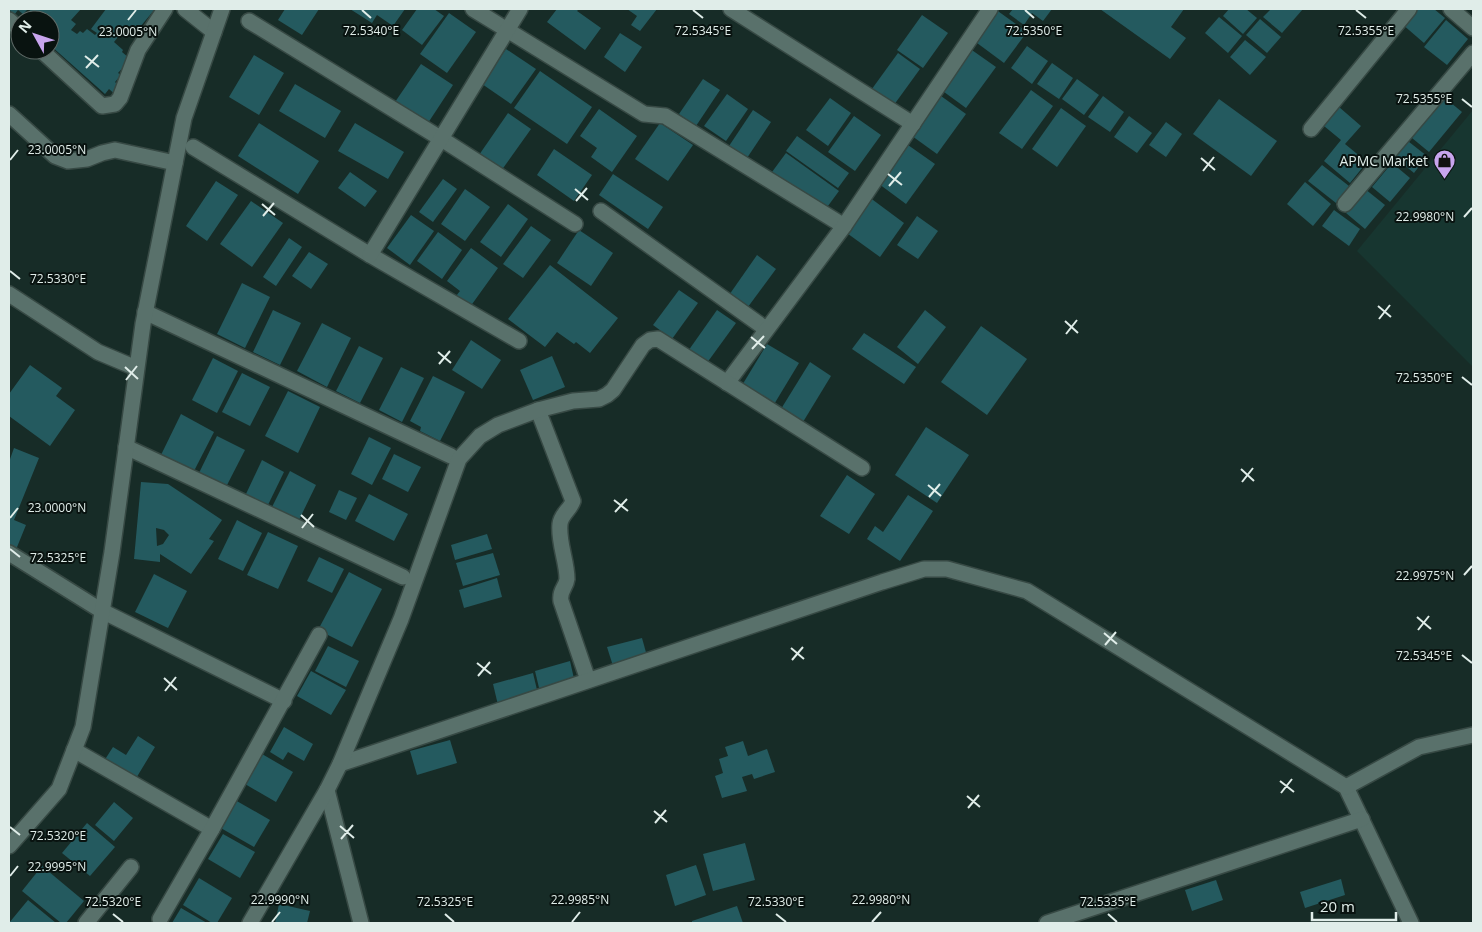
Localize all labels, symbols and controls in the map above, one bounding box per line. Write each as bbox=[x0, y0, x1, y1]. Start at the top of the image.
north arrow bbox=[10, 10, 60, 60]
text: N bbox=[14, 16, 36, 37]
text: 72.5340°E bbox=[343, 22, 399, 39]
text: 72.5345°E bbox=[675, 22, 731, 39]
text: 72.5350°E bbox=[1006, 22, 1062, 39]
text: 72.5355°E bbox=[1338, 22, 1394, 39]
text: 23.0005°N bbox=[99, 23, 157, 40]
text: 72.5355°E bbox=[1396, 90, 1452, 107]
text: 23.0005°N bbox=[28, 141, 86, 158]
shop icon: APMC Market bbox=[1432, 149, 1456, 180]
place label: APMC Market bbox=[1339, 151, 1428, 170]
text: 22.9980°N bbox=[1396, 208, 1454, 225]
text: 72.5330°E bbox=[30, 270, 86, 287]
text: 72.5350°E bbox=[1396, 369, 1452, 386]
text: 23.0000°N bbox=[28, 499, 86, 516]
text: 72.5325°E bbox=[30, 549, 86, 566]
text: 22.9975°N bbox=[1396, 567, 1454, 584]
text: 72.5345°E bbox=[1396, 647, 1452, 664]
text: 72.5320°E bbox=[30, 827, 86, 844]
text: 22.9995°N bbox=[28, 858, 86, 875]
scale bar bbox=[1312, 890, 1396, 922]
text: 22.9990°N bbox=[251, 891, 309, 908]
text: 22.9985°N bbox=[551, 891, 609, 908]
text: 22.9980°N bbox=[852, 891, 910, 908]
text: 72.5320°E bbox=[85, 893, 141, 910]
text: 72.5325°E bbox=[417, 893, 473, 910]
text: 72.5330°E bbox=[748, 893, 804, 910]
text: 72.5335°E bbox=[1080, 893, 1136, 910]
text: 20 m bbox=[1320, 896, 1355, 916]

